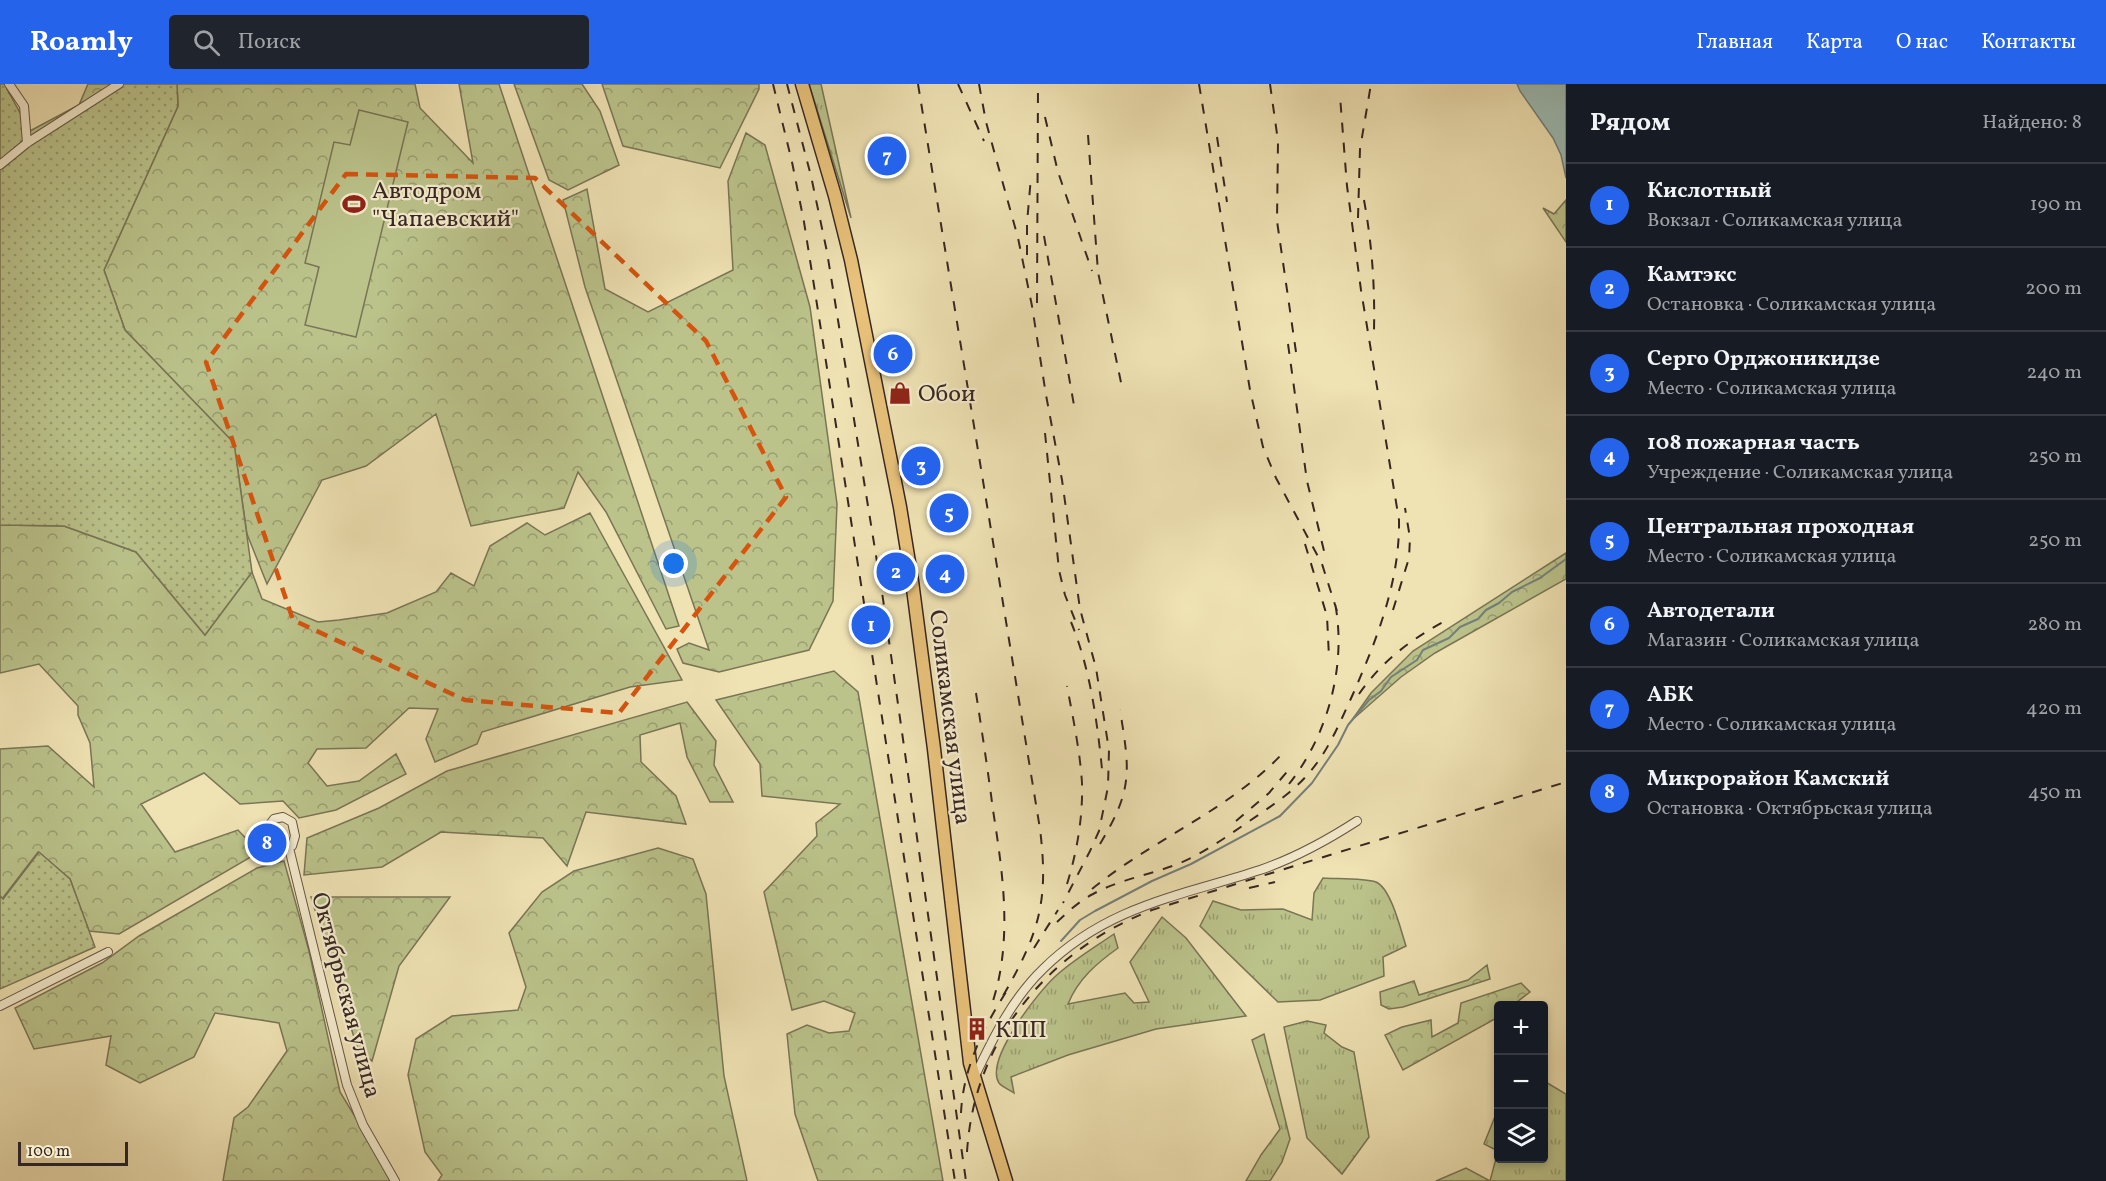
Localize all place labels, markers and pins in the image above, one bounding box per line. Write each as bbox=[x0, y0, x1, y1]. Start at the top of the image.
pin: 7 bbox=[868, 134, 906, 178]
place label: Автодром "Чапаевский" bbox=[372, 175, 519, 237]
sports icon: Автодром "Чапаевский" bbox=[341, 191, 367, 217]
pin: 6 bbox=[874, 332, 912, 376]
place label: Обои bbox=[918, 378, 976, 412]
shop icon: Обои bbox=[887, 380, 913, 406]
pin: 3 bbox=[902, 444, 940, 488]
pin: 5 bbox=[930, 490, 968, 536]
pin: 2 bbox=[876, 550, 916, 594]
pin: 4 bbox=[926, 552, 964, 596]
pin: 1 bbox=[852, 602, 890, 648]
pin: 8 bbox=[248, 820, 286, 866]
place label: КПП bbox=[995, 1014, 1047, 1048]
building icon: КПП bbox=[964, 1016, 990, 1042]

